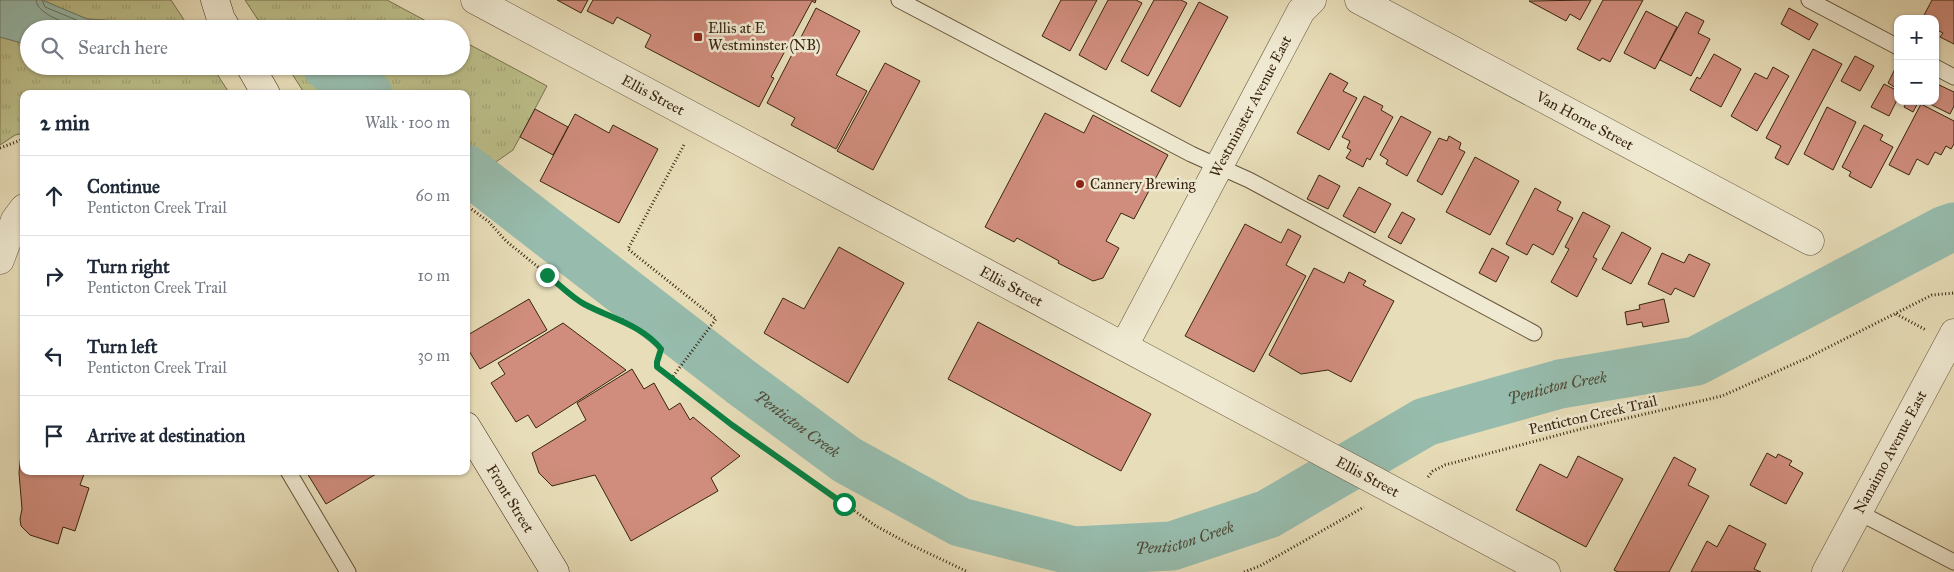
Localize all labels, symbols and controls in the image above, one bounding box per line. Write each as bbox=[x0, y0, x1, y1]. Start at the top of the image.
map controls bbox=[1894, 15, 1939, 105]
button: + bbox=[1894, 15, 1939, 60]
place label: Ellis at E Westminster (NB) bbox=[708, 19, 821, 55]
search box bbox=[20, 20, 470, 75]
marker: Ellis at E Westminster (NB) bbox=[692, 31, 704, 43]
street label: Westminster Avenue East bbox=[1206, 32, 1296, 180]
icon: search bbox=[38, 34, 66, 62]
text: Search here bbox=[78, 36, 168, 59]
button: − bbox=[1894, 60, 1939, 105]
street label: Ellis Street bbox=[619, 71, 688, 120]
street label: Van Horne Street bbox=[1532, 87, 1637, 154]
text: 2 min bbox=[40, 110, 90, 136]
text: Walk · 100 m bbox=[365, 113, 450, 132]
text: Continue bbox=[87, 175, 160, 198]
place label: Cannery Brewing bbox=[1090, 175, 1197, 193]
marker: Cannery Brewing bbox=[1074, 178, 1086, 190]
icon: ahead bbox=[40, 182, 68, 210]
text: 60 m bbox=[416, 186, 450, 205]
text: Penticton Creek Trail bbox=[87, 198, 227, 217]
text: Turn right bbox=[87, 255, 170, 278]
icon: right bbox=[40, 262, 68, 290]
street label: Ellis Street bbox=[977, 262, 1047, 311]
route end bbox=[536, 264, 559, 287]
text: 10 m bbox=[418, 266, 450, 285]
text: Penticton Creek Trail bbox=[87, 278, 227, 297]
text: Turn left bbox=[87, 335, 157, 358]
icon: left bbox=[40, 342, 68, 370]
text: 30 m bbox=[417, 346, 450, 365]
text: Penticton Creek Trail bbox=[87, 358, 227, 377]
water label: Penticton Creek bbox=[1506, 367, 1608, 408]
water label: Penticton Creek bbox=[751, 386, 844, 462]
street label: Nanaimo Avenue East bbox=[1850, 387, 1931, 517]
street label: Penticton Creek Trail bbox=[1527, 391, 1660, 439]
icon: arrive bbox=[40, 422, 68, 450]
text: Arrive at destination bbox=[87, 424, 245, 447]
street label: Ellis Street bbox=[1333, 453, 1403, 501]
street label: Front Street bbox=[483, 461, 538, 537]
route start bbox=[833, 493, 856, 516]
water label: Penticton Creek bbox=[1135, 517, 1236, 558]

